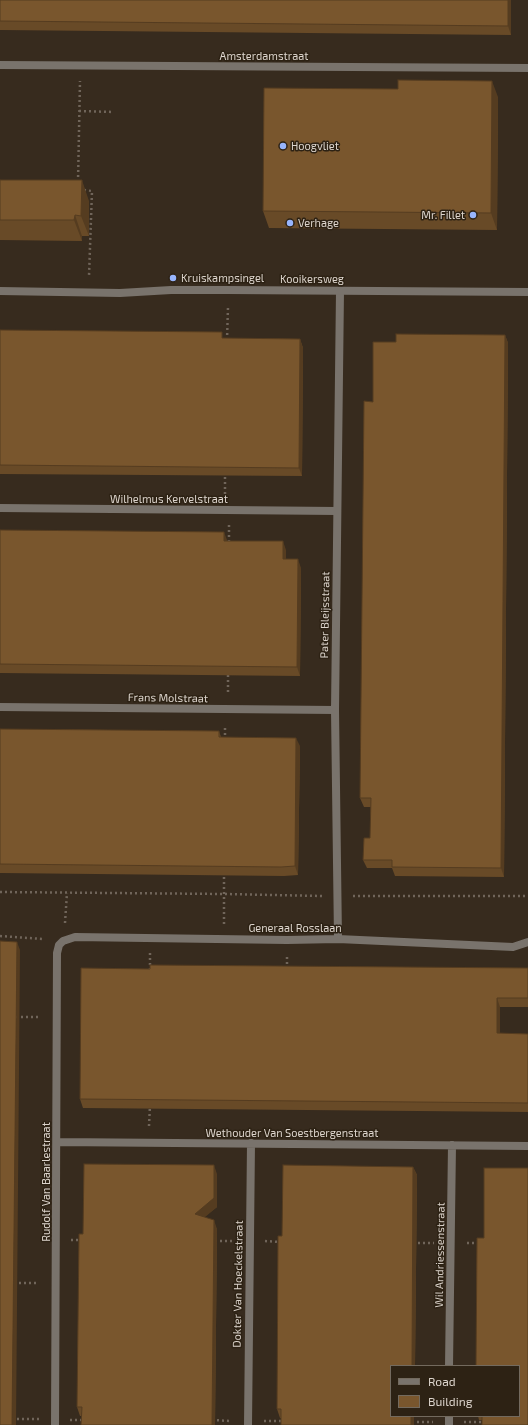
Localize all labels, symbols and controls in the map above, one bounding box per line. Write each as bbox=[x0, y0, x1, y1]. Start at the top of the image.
street label: Amsterdamstraat bbox=[220, 49, 308, 63]
place label: Hoogvliet bbox=[291, 139, 339, 153]
marker: Hoogvliet bbox=[278, 141, 288, 151]
place label: Mr. Fillet bbox=[421, 208, 465, 222]
marker: Mr. Fillet bbox=[468, 210, 478, 220]
place label: Verhage bbox=[298, 216, 339, 230]
marker: Verhage bbox=[285, 218, 295, 228]
place label: Kruiskampsingel bbox=[181, 271, 264, 285]
street label: Kooikersweg bbox=[280, 272, 344, 286]
marker: Kruiskampsingel bbox=[168, 273, 178, 283]
street label: Wilhelmus Kervelstraat bbox=[110, 492, 228, 506]
street label: Pater Bleijsstraat bbox=[318, 571, 332, 659]
street label: Frans Molstraat bbox=[128, 691, 208, 705]
street label: Generaal Rosslaan bbox=[248, 921, 342, 935]
street label: Rudolf Van Baarlestraat bbox=[39, 1122, 53, 1242]
street label: Wethouder Van Soestbergenstraat bbox=[205, 1126, 379, 1140]
street label: Wil Andriessenstraat bbox=[432, 1202, 448, 1308]
street label: Dokter Van Hoeckelstraat bbox=[230, 1220, 246, 1348]
legend bbox=[390, 1365, 520, 1417]
text: Road bbox=[428, 1374, 456, 1388]
text: Building bbox=[428, 1394, 472, 1408]

